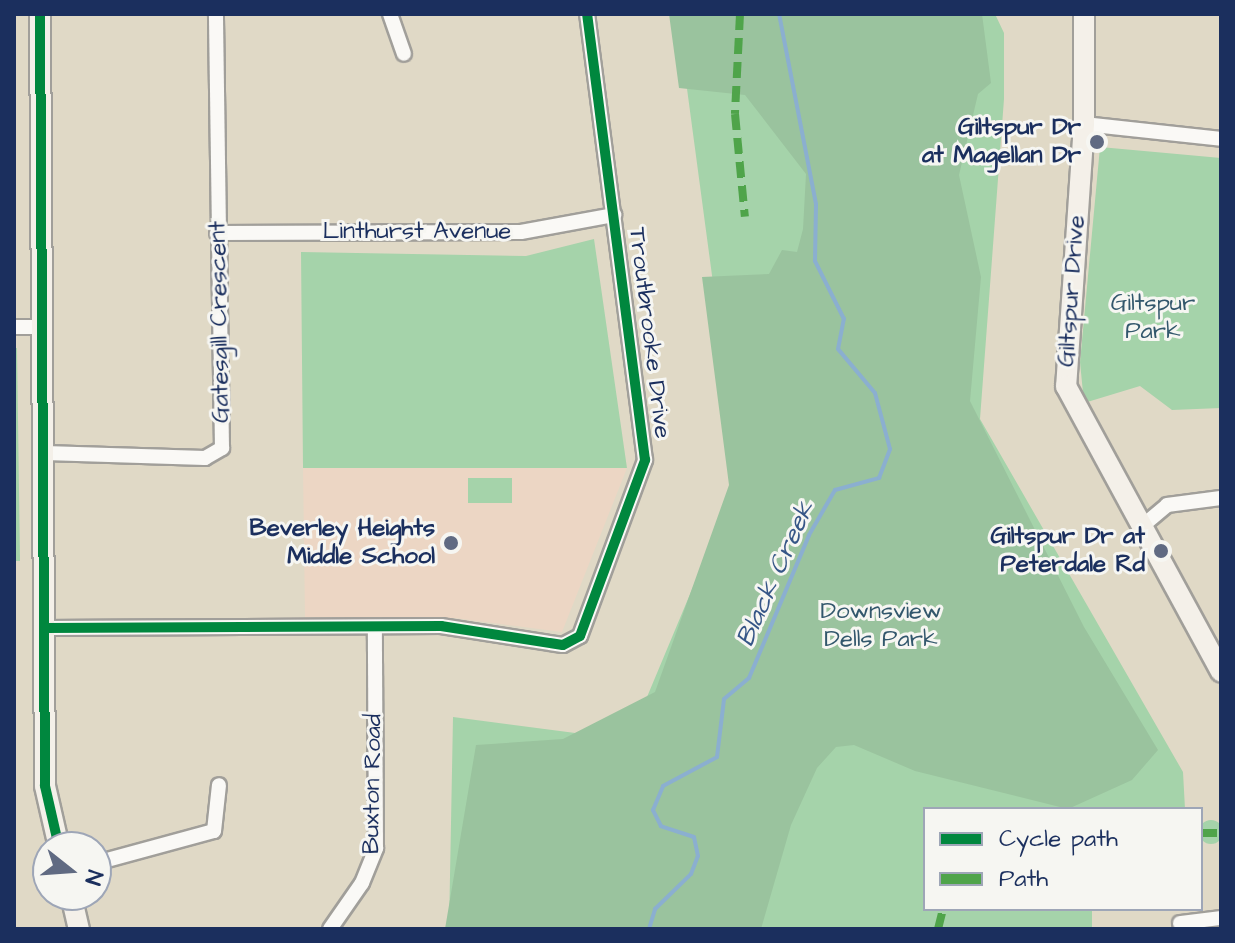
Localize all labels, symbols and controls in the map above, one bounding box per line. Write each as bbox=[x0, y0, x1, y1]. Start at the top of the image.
place label: Giltspur Dr at Magellan Dr bbox=[922, 114, 1081, 170]
marker: Giltspur Dr at Magellan Dr bbox=[1088, 133, 1106, 151]
street label: Giltspur Drive bbox=[1052, 214, 1092, 368]
street label: Linthurst Avenue bbox=[323, 218, 511, 246]
street label: Gatesgill Crescent bbox=[204, 221, 236, 423]
street label: Troutbrooke Drive bbox=[622, 226, 676, 440]
park label: Giltspur Park bbox=[1111, 290, 1195, 346]
water label: Black Creek bbox=[730, 497, 822, 651]
place label: Beverley Heights Middle School bbox=[250, 515, 435, 571]
place label: Giltspur Dr at Peterdale Rd bbox=[990, 523, 1145, 579]
marker: Beverley Heights Middle School bbox=[442, 534, 460, 552]
marker: Giltspur Dr at Peterdale Rd bbox=[1152, 542, 1170, 560]
park label: Downsview Dells Park bbox=[821, 598, 941, 654]
street label: Buxton Road bbox=[357, 714, 389, 854]
legend bbox=[923, 807, 1203, 911]
text: Cycle path bbox=[999, 822, 1118, 856]
north arrow bbox=[32, 831, 112, 911]
text: Path bbox=[999, 862, 1048, 896]
text: N bbox=[77, 866, 110, 889]

